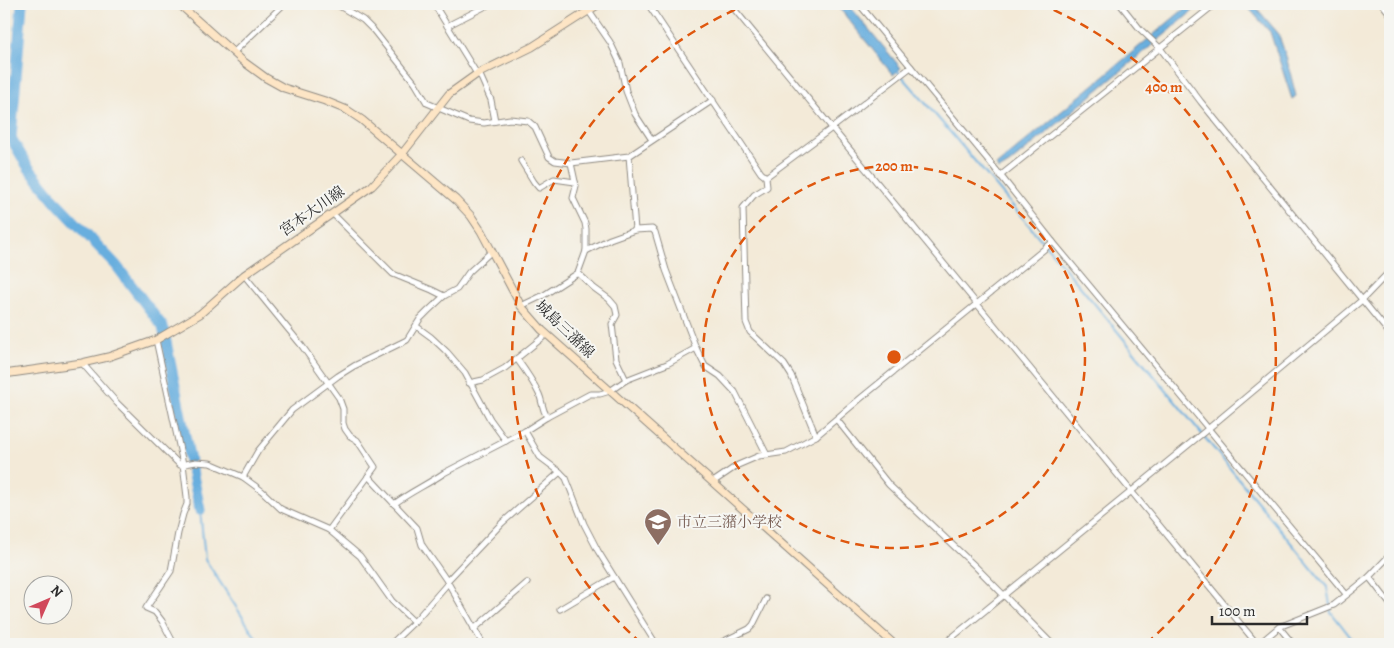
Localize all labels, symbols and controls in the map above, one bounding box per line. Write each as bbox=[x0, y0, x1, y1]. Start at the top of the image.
text: 400 m bbox=[1145, 77, 1183, 97]
text: 200 m bbox=[875, 156, 913, 176]
street label: 宮本大川線 bbox=[276, 181, 348, 241]
street label: 城島三潴線 bbox=[531, 296, 599, 362]
centre of rings bbox=[885, 348, 903, 366]
school or university icon: 市立三潴小学校 bbox=[643, 507, 673, 546]
place label: 市立三潴小学校 bbox=[677, 512, 782, 532]
north arrow bbox=[22, 576, 72, 626]
text: N bbox=[47, 581, 67, 601]
scale bar bbox=[1212, 593, 1306, 625]
text: 100 m bbox=[1219, 601, 1256, 621]

